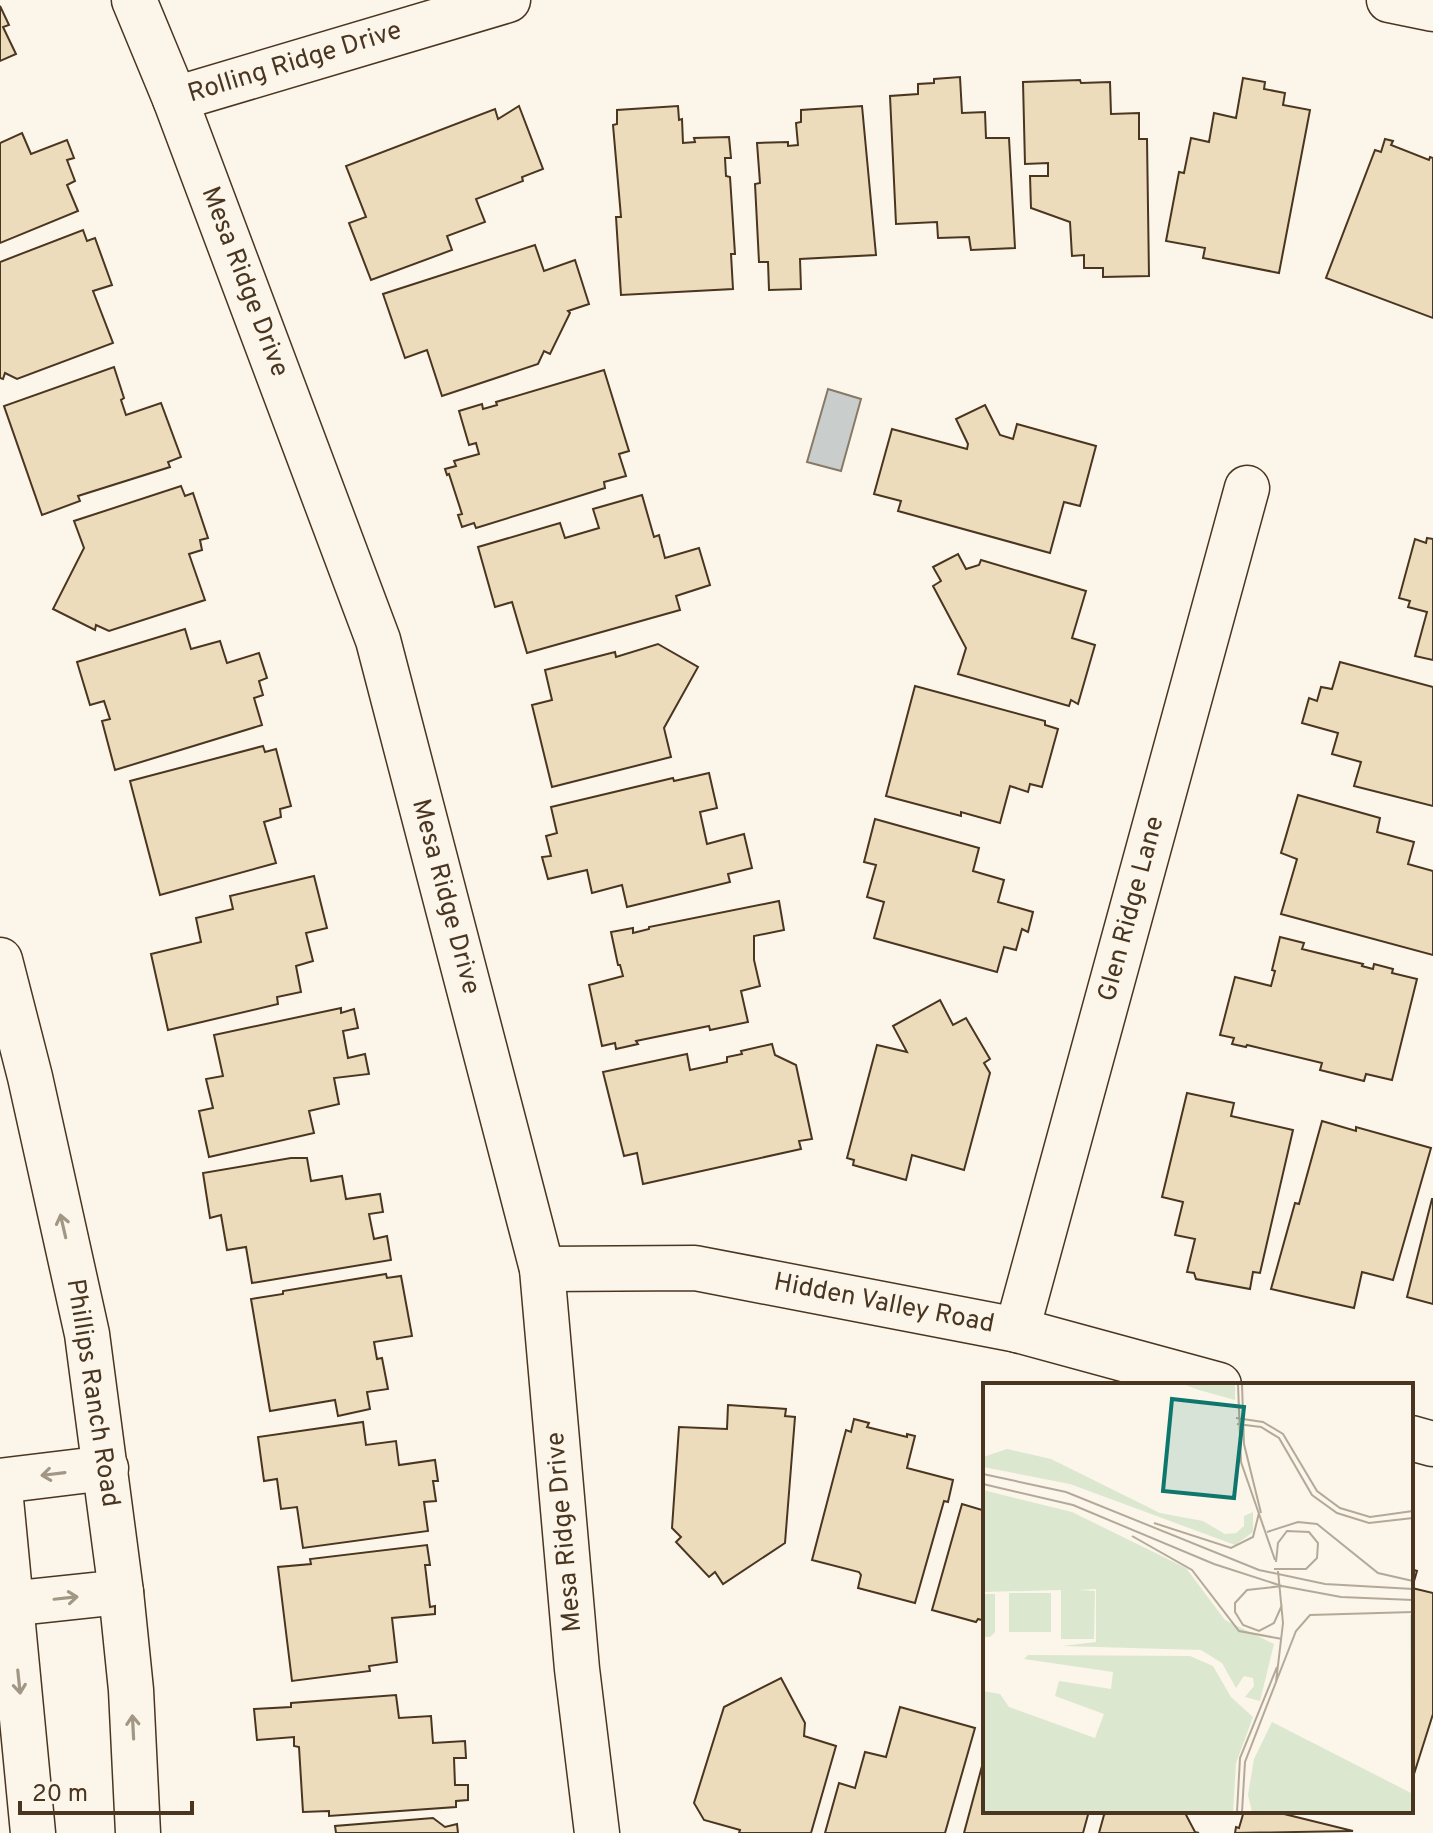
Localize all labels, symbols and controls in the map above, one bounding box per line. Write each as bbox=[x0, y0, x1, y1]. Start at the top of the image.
street label: Rolling Ridge Drive bbox=[184, 15, 406, 111]
street label: Mesa Ridge Drive bbox=[193, 182, 295, 382]
street label: Mesa Ridge Drive bbox=[403, 796, 487, 998]
street label: Glen Ridge Lane bbox=[1091, 813, 1173, 1005]
one-way arrow bbox=[55, 1213, 70, 1239]
street label: Hidden Valley Road bbox=[771, 1266, 997, 1342]
street label: Phillips Ranch Road bbox=[58, 1277, 126, 1509]
inset map bbox=[983, 1383, 1413, 1813]
street label: Mesa Ridge Drive bbox=[540, 1430, 590, 1634]
one-way arrow bbox=[40, 1467, 67, 1482]
one-way arrow bbox=[52, 1590, 79, 1605]
one-way arrow bbox=[11, 1668, 26, 1695]
one-way arrow bbox=[125, 1714, 140, 1741]
scale bar bbox=[20, 1765, 192, 1815]
text: 20 m bbox=[32, 1780, 88, 1810]

